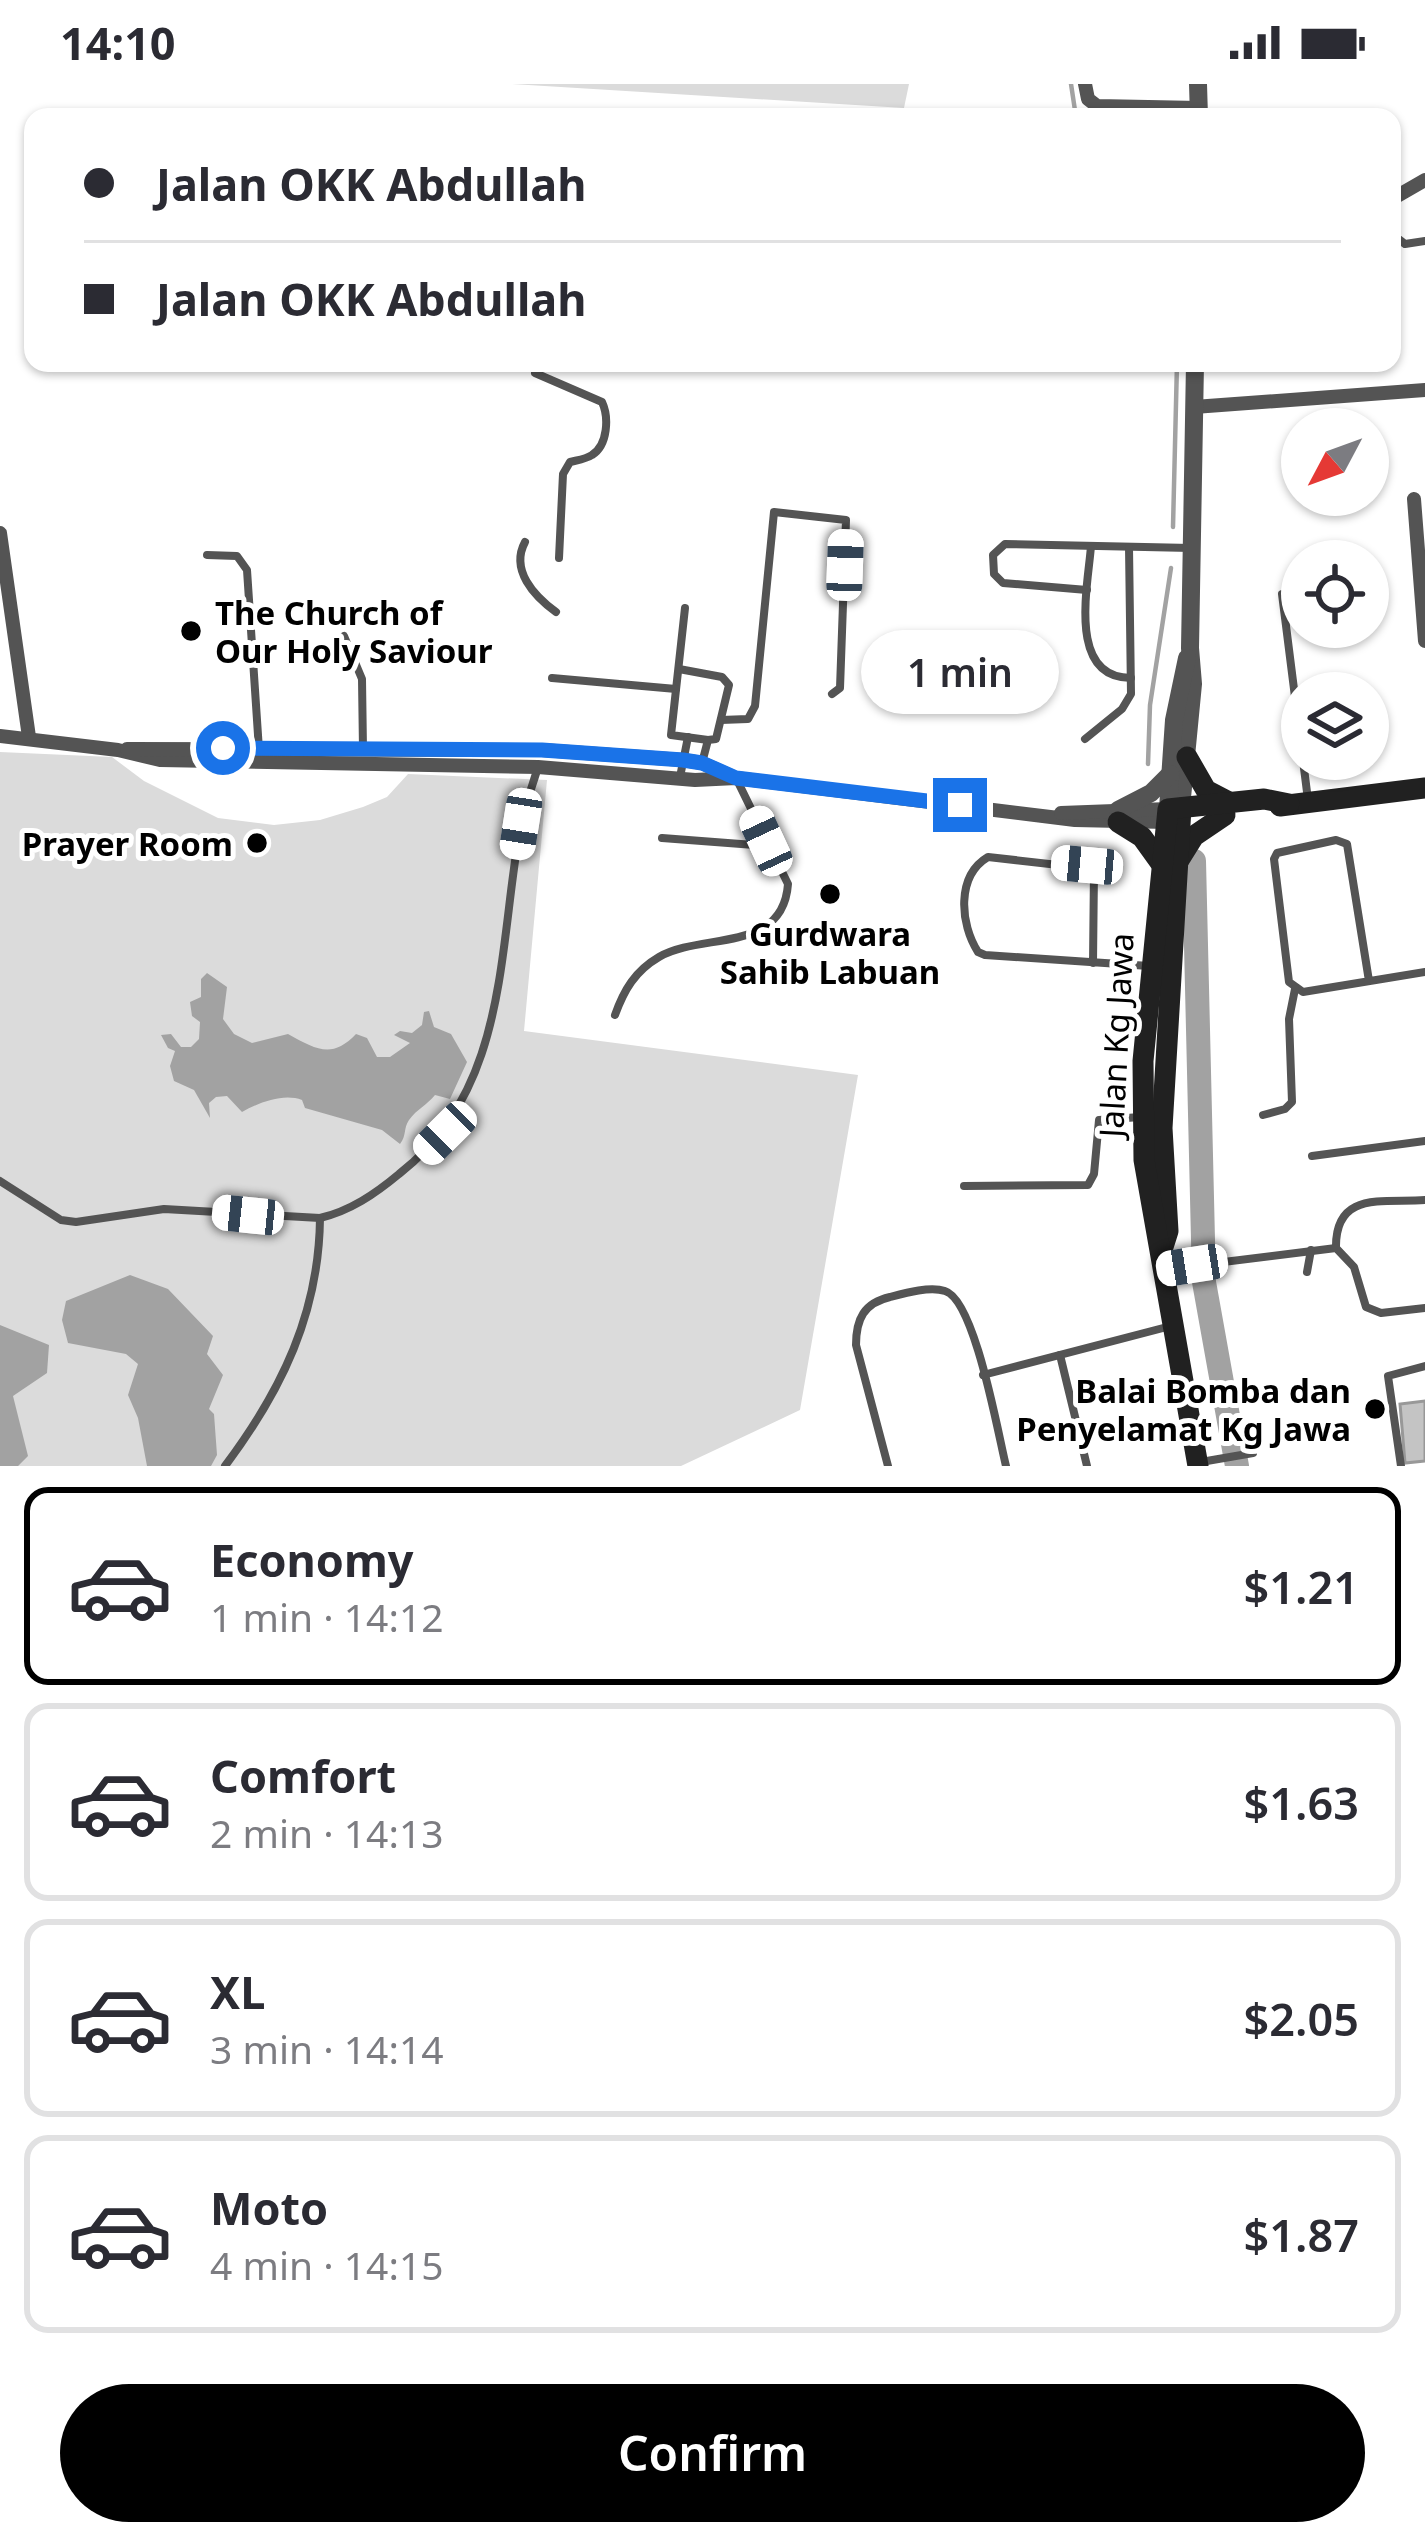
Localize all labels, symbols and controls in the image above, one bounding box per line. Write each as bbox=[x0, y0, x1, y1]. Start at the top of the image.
text: 14:10 bbox=[60, 12, 176, 73]
text: Jalan OKK Abdullah bbox=[156, 153, 587, 214]
text: Jalan OKK Abdullah bbox=[156, 268, 587, 329]
north arrow bbox=[1281, 408, 1389, 516]
map controls bbox=[1281, 408, 1389, 780]
car bbox=[826, 528, 864, 602]
button: locate bbox=[1281, 540, 1389, 648]
place label: The Church of Our Holy Saviour bbox=[215, 590, 493, 673]
marker: The Church of Our Holy Saviour bbox=[178, 618, 204, 644]
callout: 1 min bbox=[861, 631, 1059, 715]
text: 1 min bbox=[907, 645, 1013, 698]
button: layers bbox=[1281, 672, 1389, 780]
route start bbox=[196, 721, 250, 775]
route end bbox=[933, 778, 987, 832]
car bbox=[498, 786, 544, 862]
car bbox=[734, 801, 798, 881]
place label: Prayer Room bbox=[22, 821, 233, 866]
marker: Prayer Room bbox=[244, 830, 270, 856]
car bbox=[1050, 844, 1124, 886]
marker: Gurdwara Sahib Labuan bbox=[817, 881, 843, 907]
place label: Gurdwara Sahib Labuan bbox=[720, 911, 940, 994]
street label: Jalan Kg Jawa bbox=[1088, 932, 1144, 1141]
car bbox=[407, 1095, 483, 1171]
car bbox=[210, 1193, 286, 1237]
car bbox=[1154, 1242, 1230, 1288]
place label: Balai Bomba dan Penyelamat Kg Jawa bbox=[1016, 1368, 1351, 1451]
marker: Balai Bomba dan Penyelamat Kg Jawa bbox=[1362, 1396, 1388, 1422]
text: Economy bbox=[210, 1529, 414, 1590]
icon: car bbox=[66, 1532, 174, 1640]
text: $1.21 bbox=[1244, 1556, 1359, 1617]
text: 1 min · 14:12 bbox=[210, 1590, 444, 1643]
text: Comfort bbox=[210, 1745, 396, 1806]
icon: car bbox=[66, 1748, 174, 1856]
text: $1.63 bbox=[1244, 1772, 1359, 1833]
text: 2 min · 14:13 bbox=[210, 1806, 444, 1859]
text: XL bbox=[210, 1961, 265, 2022]
icon: car bbox=[66, 1964, 174, 2072]
text: $2.05 bbox=[1244, 1988, 1359, 2049]
text: 3 min · 14:14 bbox=[210, 2022, 444, 2075]
text: Moto bbox=[210, 2177, 328, 2238]
icon: car bbox=[66, 2180, 174, 2288]
text: $1.87 bbox=[1244, 2204, 1359, 2265]
text: 4 min · 14:15 bbox=[210, 2238, 444, 2291]
button: Confirm bbox=[60, 2384, 1365, 2522]

